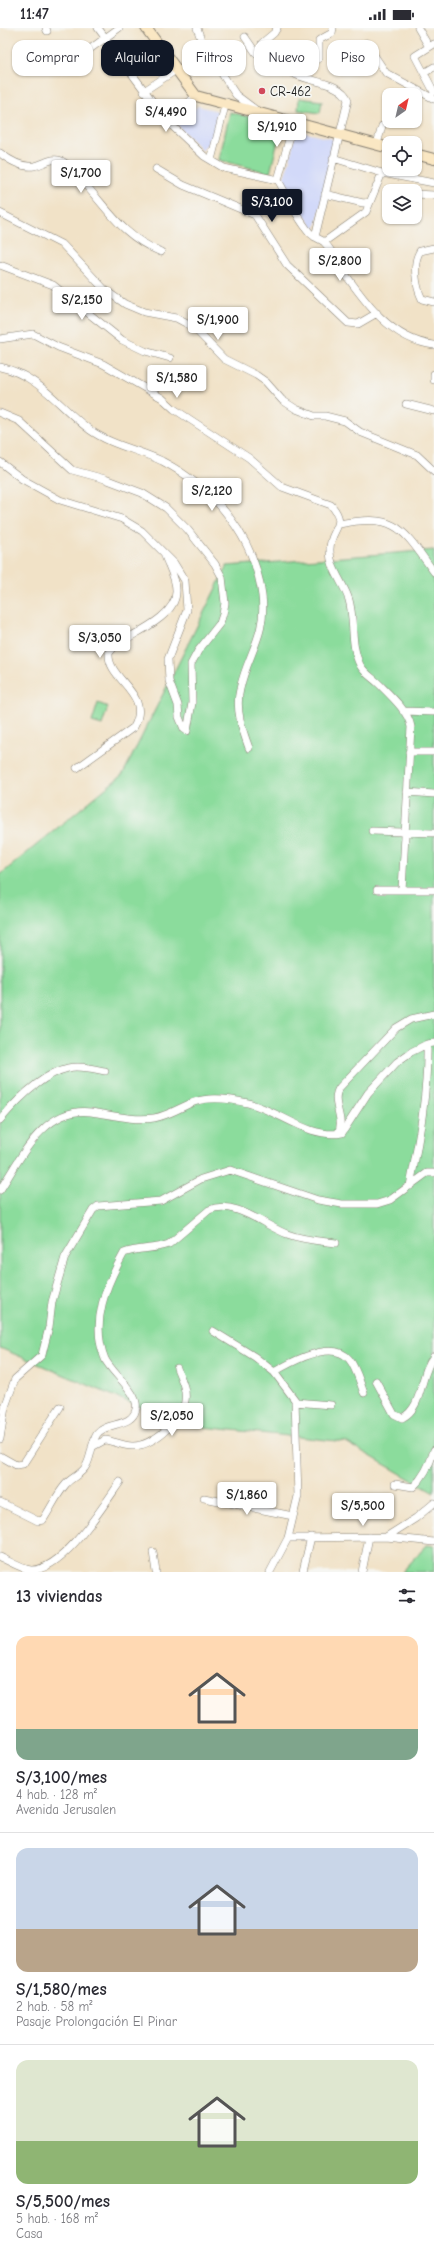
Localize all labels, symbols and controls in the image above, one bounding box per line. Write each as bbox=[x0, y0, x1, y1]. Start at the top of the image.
text: 11:47 bbox=[20, 5, 49, 23]
chip: Comprar bbox=[12, 40, 93, 76]
chip: Alquilar bbox=[101, 40, 174, 76]
chip: Filtros bbox=[182, 40, 246, 76]
chip: Nuevo bbox=[254, 40, 319, 76]
chip: Piso bbox=[327, 40, 379, 76]
place label: CR-462 bbox=[270, 84, 311, 99]
marker: CR-462 bbox=[257, 86, 267, 96]
north arrow bbox=[382, 88, 422, 128]
map controls bbox=[382, 88, 422, 224]
pin: S/4,490 bbox=[129, 99, 203, 133]
text: S/4,490 bbox=[145, 104, 187, 119]
pin: S/1,910 bbox=[240, 114, 314, 148]
text: S/1,910 bbox=[257, 119, 297, 134]
button: locate bbox=[382, 136, 422, 176]
pin: S/1,700 bbox=[44, 160, 118, 194]
text: S/1,700 bbox=[60, 165, 102, 180]
button: layers bbox=[382, 184, 422, 224]
pin: S/3,100 bbox=[235, 189, 309, 223]
text: S/3,100 bbox=[251, 194, 293, 209]
pin: S/2,800 bbox=[303, 248, 377, 282]
text: S/2,800 bbox=[318, 253, 362, 268]
pin: S/2,150 bbox=[45, 287, 119, 321]
text: S/2,150 bbox=[61, 292, 103, 307]
pin: S/1,900 bbox=[181, 307, 255, 341]
text: S/1,900 bbox=[197, 312, 239, 327]
pin: S/1,580 bbox=[140, 365, 214, 399]
text: S/1,580 bbox=[156, 370, 198, 385]
pin: S/2,120 bbox=[175, 478, 249, 512]
text: S/2,120 bbox=[192, 483, 232, 498]
pin: S/3,050 bbox=[63, 625, 137, 659]
text: S/3,050 bbox=[78, 630, 122, 645]
pin: S/2,050 bbox=[135, 1403, 209, 1437]
text: S/2,050 bbox=[150, 1408, 194, 1423]
pin: S/1,860 bbox=[210, 1482, 284, 1516]
text: S/1,860 bbox=[226, 1487, 268, 1502]
pin: S/5,500 bbox=[326, 1493, 400, 1527]
text: S/5,500 bbox=[341, 1498, 385, 1513]
icon: filters bbox=[396, 1585, 418, 1607]
text: 13 viviendas bbox=[16, 1587, 102, 1606]
icon: home bbox=[181, 1662, 253, 1734]
text: S/3,100/mes bbox=[16, 1768, 107, 1787]
text: 4 hab. · 128 m² bbox=[16, 1787, 97, 1802]
text: Avenida Jerusalen bbox=[16, 1802, 116, 1817]
icon: home bbox=[181, 1874, 253, 1946]
text: S/1,580/mes bbox=[16, 1980, 107, 1999]
text: 2 hab. · 58 m² bbox=[16, 1999, 92, 2014]
text: Pasaje Prolongación El Pinar bbox=[16, 2014, 177, 2029]
icon: home bbox=[181, 2086, 253, 2158]
text: S/5,500/mes bbox=[16, 2192, 110, 2211]
text: 5 hab. · 168 m² bbox=[16, 2211, 98, 2226]
text: Casa bbox=[16, 2226, 43, 2241]

